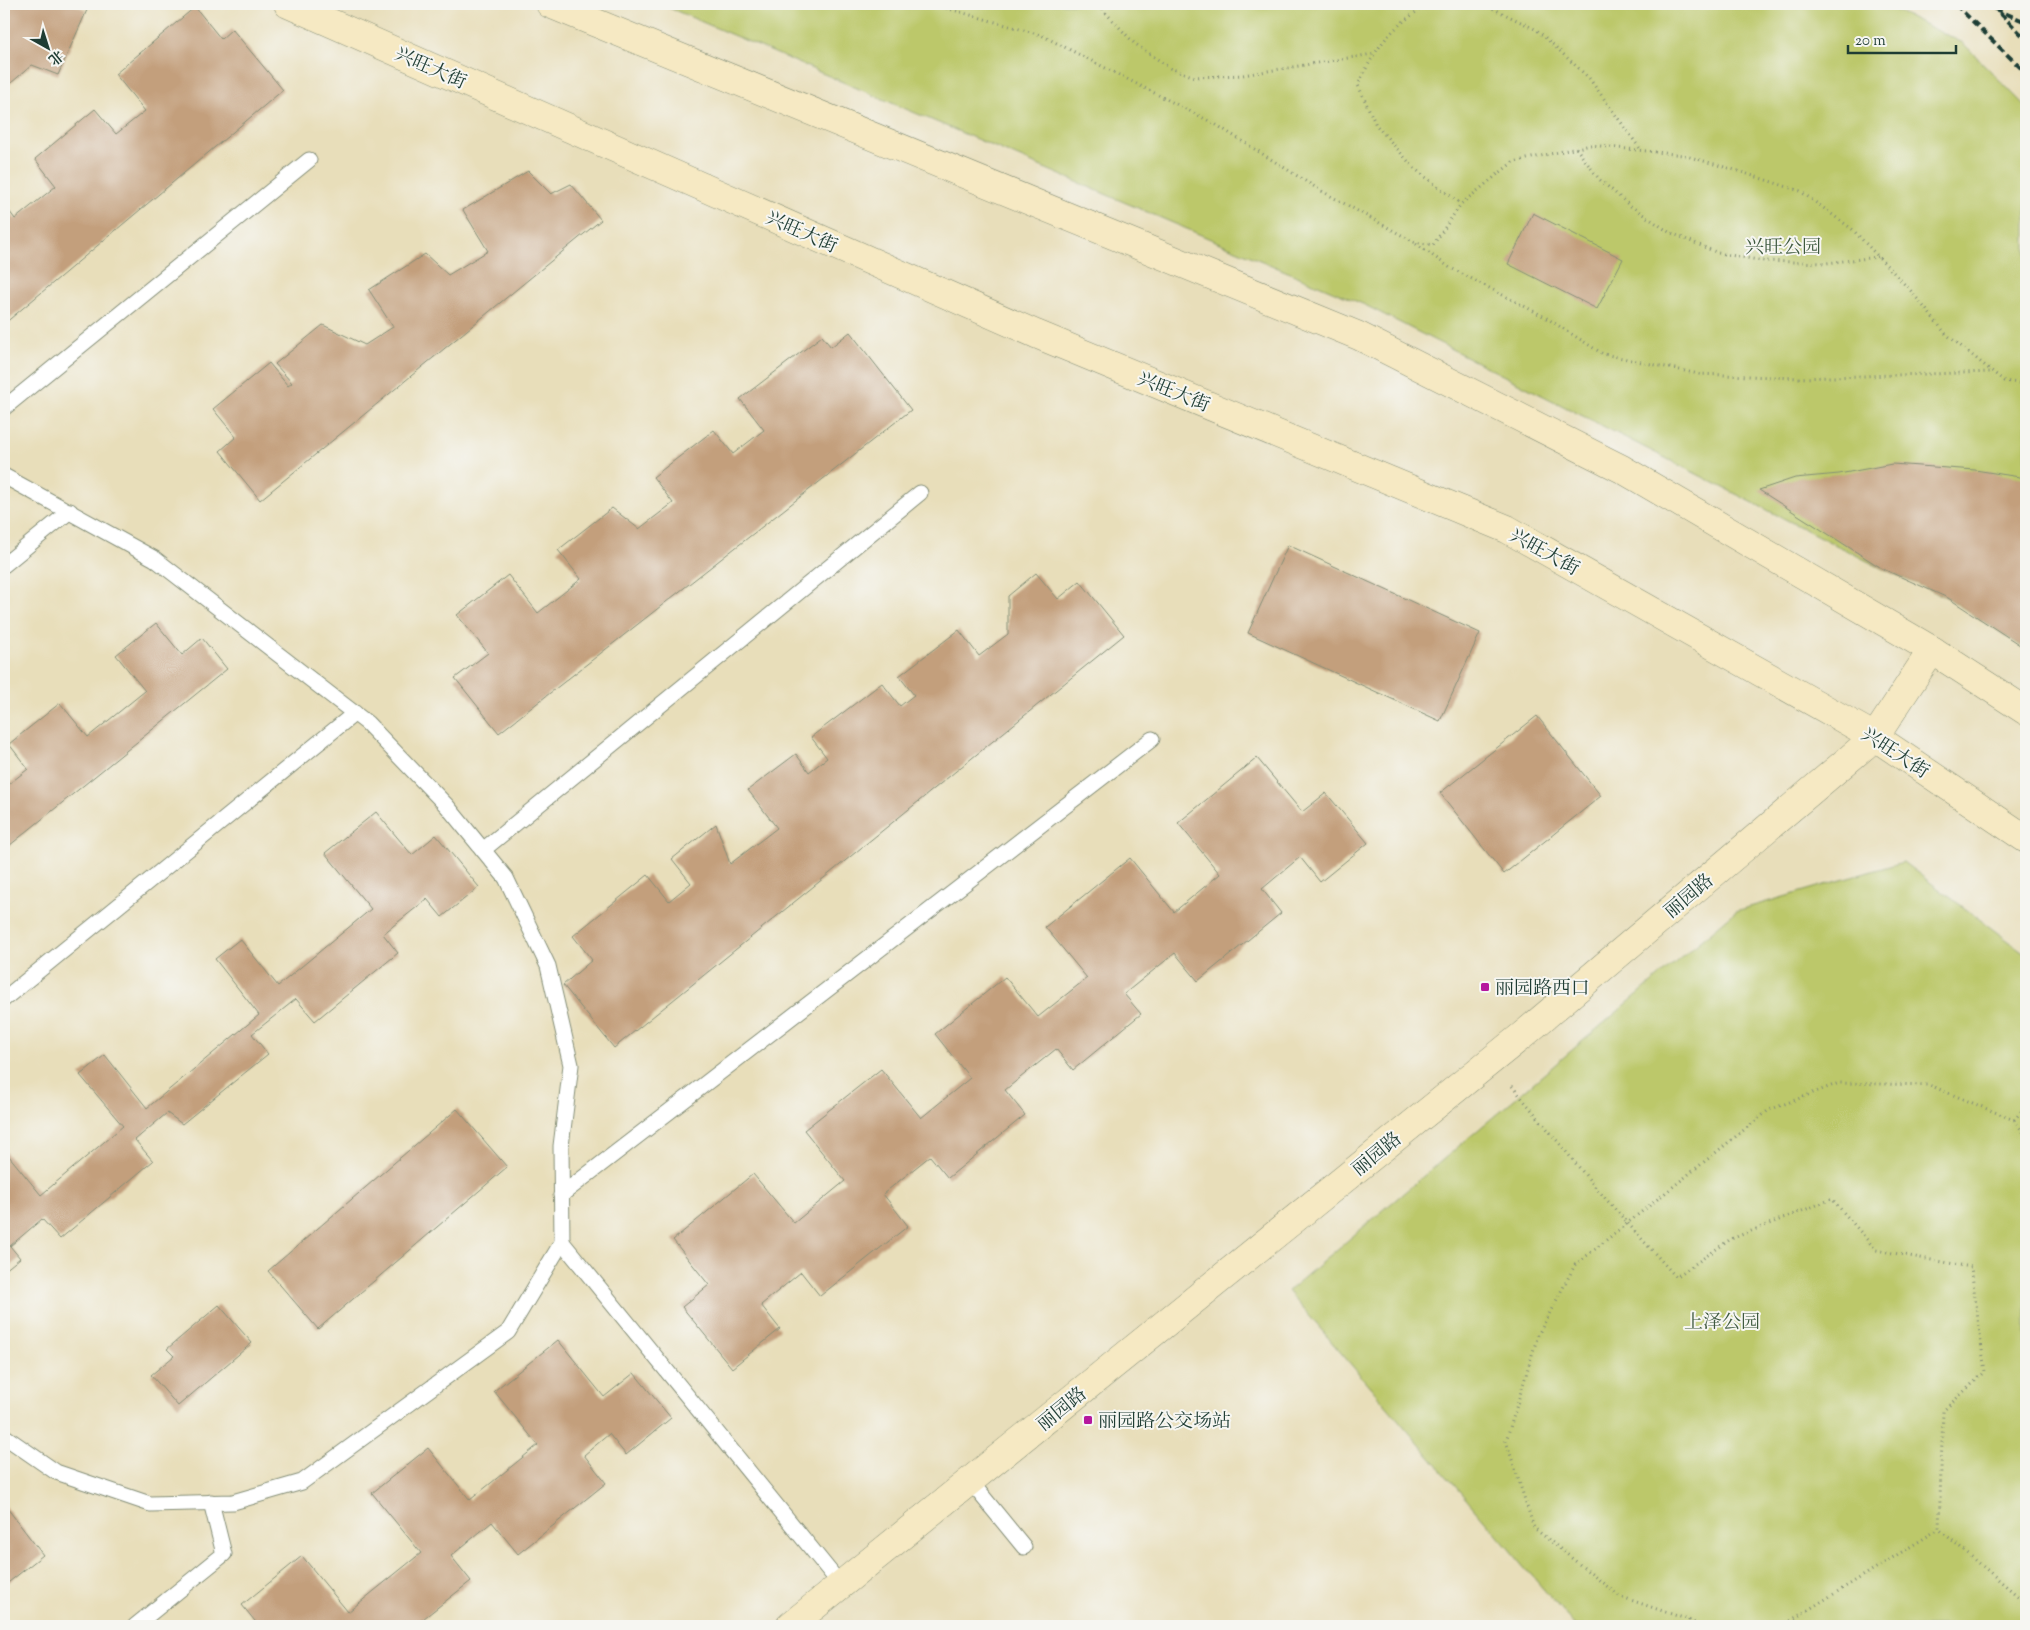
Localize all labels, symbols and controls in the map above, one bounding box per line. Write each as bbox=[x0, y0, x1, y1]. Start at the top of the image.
north arrow bbox=[22, 22, 72, 72]
scale bar bbox=[1848, 22, 1955, 54]
text: 20 m bbox=[1855, 31, 1886, 52]
street label: 兴旺大街 bbox=[390, 41, 470, 97]
text: 北 bbox=[43, 44, 67, 69]
street label: 兴旺大街 bbox=[761, 205, 841, 261]
park label: 兴旺公园 bbox=[1745, 235, 1821, 262]
street label: 兴旺大街 bbox=[1133, 367, 1213, 420]
street label: 兴旺大街 bbox=[1504, 523, 1584, 583]
street label: 兴旺大街 bbox=[1855, 722, 1934, 786]
street label: 丽园路 bbox=[1659, 868, 1720, 926]
place label: 丽园路西口 bbox=[1495, 976, 1590, 1003]
marker: 丽园路西口 bbox=[1479, 981, 1491, 993]
street label: 丽园路 bbox=[1347, 1127, 1408, 1183]
park label: 上泽公园 bbox=[1684, 1310, 1760, 1337]
street label: 丽园路 bbox=[1032, 1382, 1093, 1438]
place label: 丽园路公交场站 bbox=[1098, 1409, 1231, 1436]
marker: 丽园路公交场站 bbox=[1082, 1414, 1094, 1426]

